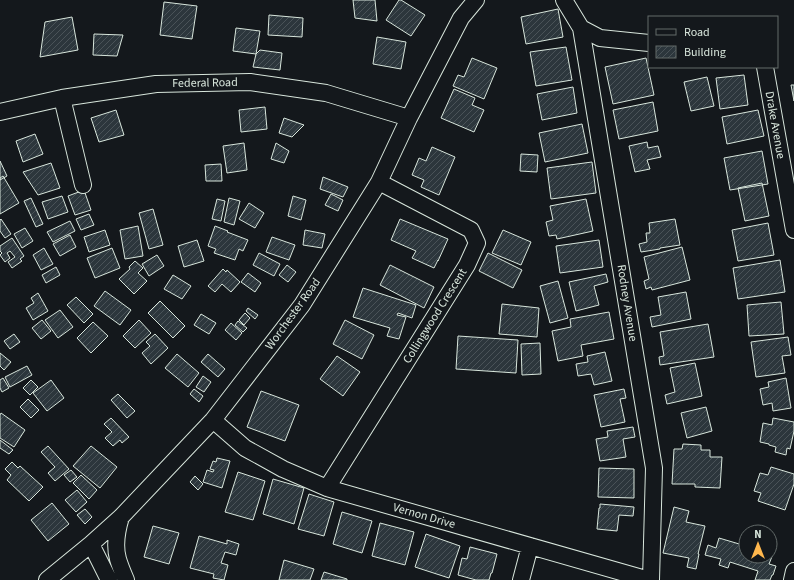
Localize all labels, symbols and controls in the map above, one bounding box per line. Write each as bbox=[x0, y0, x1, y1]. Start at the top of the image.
legend bbox=[648, 16, 778, 68]
text: Road bbox=[684, 24, 710, 41]
text: Building bbox=[684, 44, 726, 61]
street label: Federal Road bbox=[172, 74, 238, 92]
street label: Drake Avenue bbox=[761, 90, 789, 160]
street label: Rodney Avenue bbox=[613, 263, 641, 343]
street label: Collingwood Crescent bbox=[399, 265, 471, 367]
street label: Worchester Road bbox=[261, 275, 325, 353]
street label: Vernon Drive bbox=[391, 499, 457, 533]
north arrow bbox=[738, 524, 778, 564]
text: N bbox=[754, 527, 762, 542]

